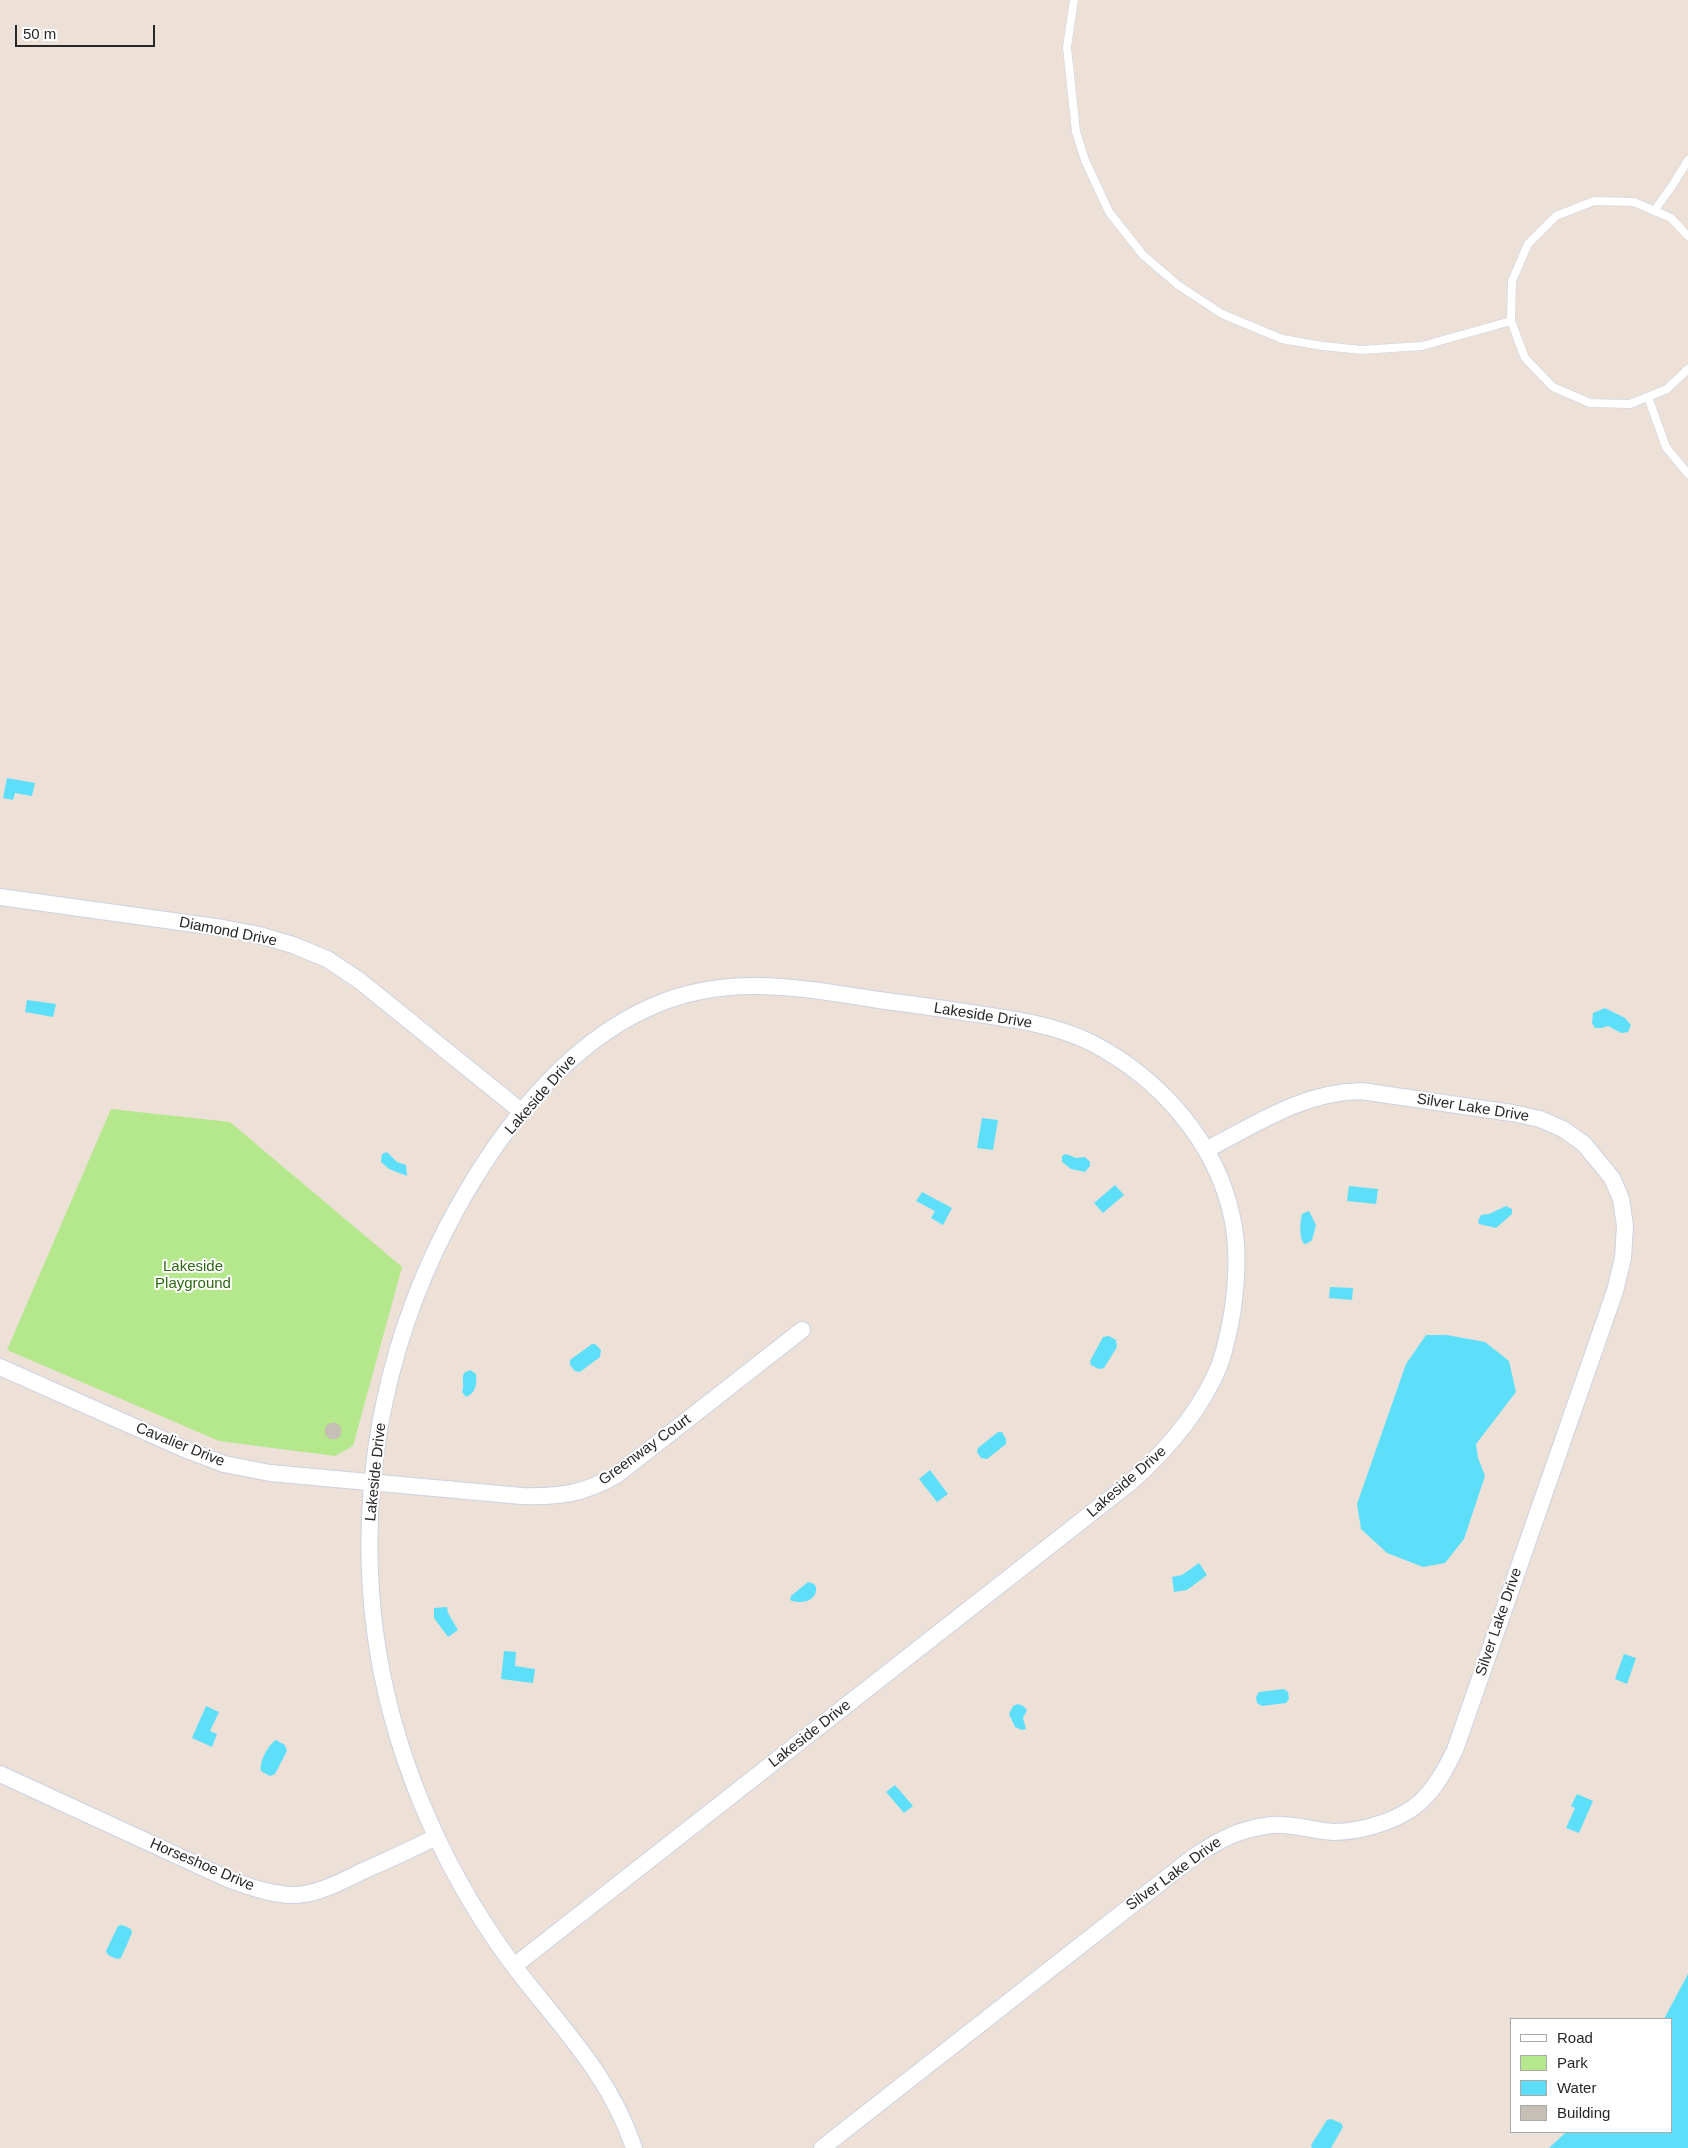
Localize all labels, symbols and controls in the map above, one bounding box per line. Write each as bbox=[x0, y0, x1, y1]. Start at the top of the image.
scale bar bbox=[18, 15, 158, 47]
text: 50 m bbox=[23, 25, 56, 42]
street label: Diamond Drive bbox=[178, 914, 278, 950]
street label: Lakeside Drive bbox=[933, 999, 1033, 1033]
street label: Lakeside Drive bbox=[502, 1052, 580, 1138]
street label: Silver Lake Drive bbox=[1416, 1090, 1530, 1126]
park label: Lakeside Playground bbox=[155, 1258, 231, 1293]
street label: Greenway Court bbox=[596, 1411, 694, 1489]
street label: Cavalier Drive bbox=[133, 1419, 227, 1471]
street label: Lakeside Drive bbox=[362, 1422, 390, 1522]
street label: Lakeside Drive bbox=[1084, 1443, 1170, 1521]
street label: Silver Lake Drive bbox=[1472, 1565, 1526, 1679]
street label: Lakeside Drive bbox=[765, 1696, 855, 1772]
street label: Silver Lake Drive bbox=[1123, 1833, 1225, 1915]
street label: Horseshoe Drive bbox=[147, 1835, 257, 1895]
legend bbox=[1510, 2018, 1673, 2133]
text: Road bbox=[1557, 2029, 1593, 2046]
text: Park bbox=[1557, 2054, 1588, 2071]
text: Water bbox=[1557, 2079, 1596, 2096]
text: Building bbox=[1557, 2104, 1610, 2121]

